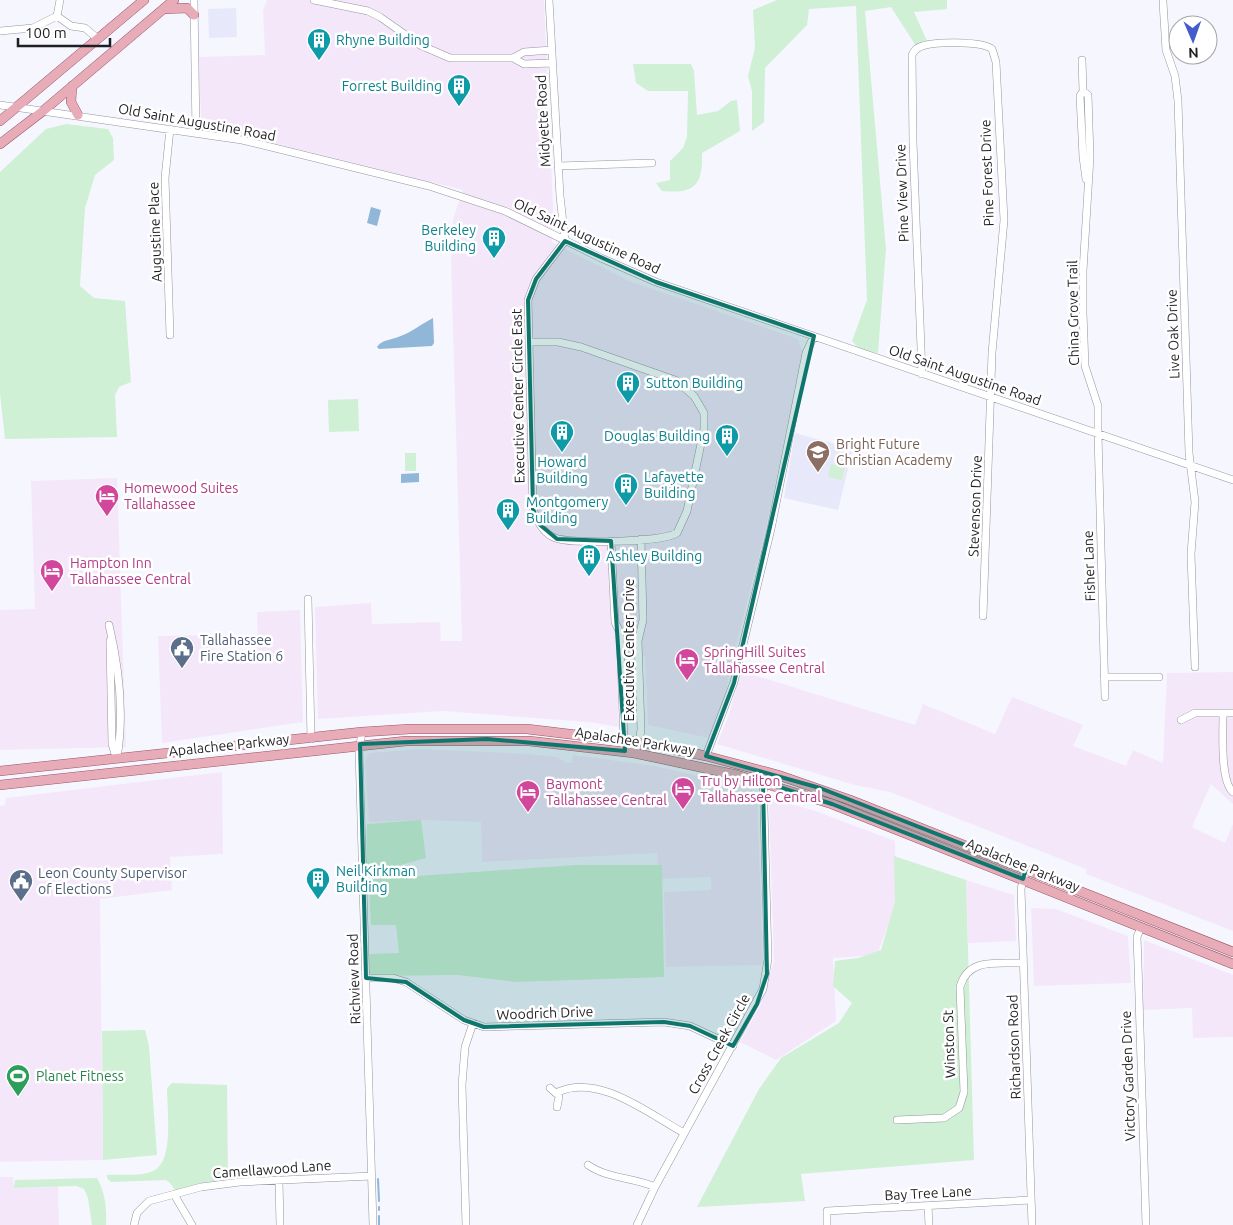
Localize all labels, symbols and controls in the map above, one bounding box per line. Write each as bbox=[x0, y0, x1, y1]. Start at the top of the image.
scale bar bbox=[18, 15, 110, 47]
north arrow bbox=[1168, 15, 1218, 65]
text: 100 m bbox=[25, 24, 67, 41]
building icon: Rhyne Building bbox=[306, 27, 332, 61]
place label: Rhyne Building bbox=[336, 32, 430, 48]
text: N bbox=[1188, 45, 1199, 61]
building icon: Forrest Building bbox=[446, 73, 472, 107]
street label: Midyette Road bbox=[533, 74, 553, 168]
place label: Forrest Building bbox=[342, 78, 442, 94]
street label: Old Saint Augustine Road bbox=[117, 100, 277, 144]
street label: Pine Forest Drive bbox=[977, 119, 997, 227]
street label: Pine View Drive bbox=[892, 144, 912, 242]
street label: Augustine Place bbox=[145, 181, 165, 283]
street label: Old Saint Augustine Road bbox=[511, 195, 663, 277]
place label: Berkeley Building bbox=[421, 222, 476, 254]
building icon: Berkeley Building bbox=[481, 225, 507, 259]
street label: China Grove Trail bbox=[1064, 260, 1082, 366]
street label: Live Oak Drive bbox=[1163, 289, 1183, 379]
street label: Executive Center Circle East bbox=[508, 308, 528, 484]
street label: Old Saint Augustine Road bbox=[887, 341, 1043, 409]
building icon: Sutton Building bbox=[615, 370, 641, 404]
place label: Sutton Building bbox=[646, 375, 743, 391]
building icon: Howard Building bbox=[549, 419, 575, 453]
building icon: Douglas Building bbox=[714, 423, 740, 457]
place label: Douglas Building bbox=[604, 428, 710, 444]
place label: Bright Future Christian Academy bbox=[836, 436, 952, 468]
school or university icon: Bright Future Christian Academy bbox=[805, 439, 831, 473]
place label: Howard Building bbox=[536, 454, 588, 486]
street label: Stevenson Drive bbox=[965, 455, 985, 557]
place label: Lafayette Building bbox=[644, 469, 704, 501]
building icon: Lafayette Building bbox=[613, 472, 639, 506]
place label: Homewood Suites Tallahassee bbox=[124, 480, 238, 512]
hotel icon: Homewood Suites Tallahassee bbox=[94, 483, 120, 517]
place label: Montgomery Building bbox=[526, 494, 608, 526]
building icon: Montgomery Building bbox=[495, 497, 521, 531]
street label: Fisher Lane bbox=[1080, 530, 1098, 602]
building icon: Ashley Building bbox=[576, 543, 602, 577]
place label: Ashley Building bbox=[606, 548, 702, 564]
place label: Hampton Inn Tallahassee Central bbox=[70, 555, 191, 587]
hotel icon: Hampton Inn Tallahassee Central bbox=[39, 558, 65, 592]
street label: Executive Center Drive bbox=[621, 579, 637, 721]
place label: Tallahassee Fire Station 6 bbox=[200, 632, 283, 664]
public building icon: Tallahassee Fire Station 6 bbox=[169, 635, 195, 669]
place label: SpringHill Suites Tallahassee Central bbox=[704, 644, 825, 676]
hotel icon: SpringHill Suites Tallahassee Central bbox=[674, 647, 700, 681]
street label: Apalachee Parkway bbox=[574, 724, 696, 758]
street label: Apalachee Parkway bbox=[168, 731, 290, 759]
place label: Tru by Hilton Tallahassee Central bbox=[700, 773, 821, 805]
place label: Baymont Tallahassee Central bbox=[546, 776, 667, 808]
hotel icon: Tru by Hilton Tallahassee Central bbox=[670, 776, 696, 810]
hotel icon: Baymont Tallahassee Central bbox=[515, 779, 541, 813]
street label: Apalachee Parkway bbox=[964, 835, 1082, 895]
place label: Neil Kirkman Building bbox=[336, 863, 416, 895]
place label: Leon County Supervisor of Elections bbox=[38, 865, 188, 897]
building icon: Neil Kirkman Building bbox=[305, 866, 331, 900]
public building icon: Leon County Supervisor of Elections bbox=[8, 868, 34, 902]
street label: Richview Road bbox=[344, 933, 364, 1025]
street label: Cross Creek Circle bbox=[685, 991, 753, 1097]
street label: Richardson Road bbox=[1004, 994, 1024, 1100]
street label: Woodrich Drive bbox=[496, 1003, 594, 1023]
street label: Winston St bbox=[940, 1009, 958, 1078]
street label: Victory Garden Drive bbox=[1118, 1011, 1138, 1141]
sports icon: Planet Fitness bbox=[5, 1063, 31, 1097]
place label: Planet Fitness bbox=[36, 1068, 124, 1084]
street label: Camellawood Lane bbox=[212, 1157, 332, 1181]
street label: Bay Tree Lane bbox=[884, 1183, 972, 1203]

